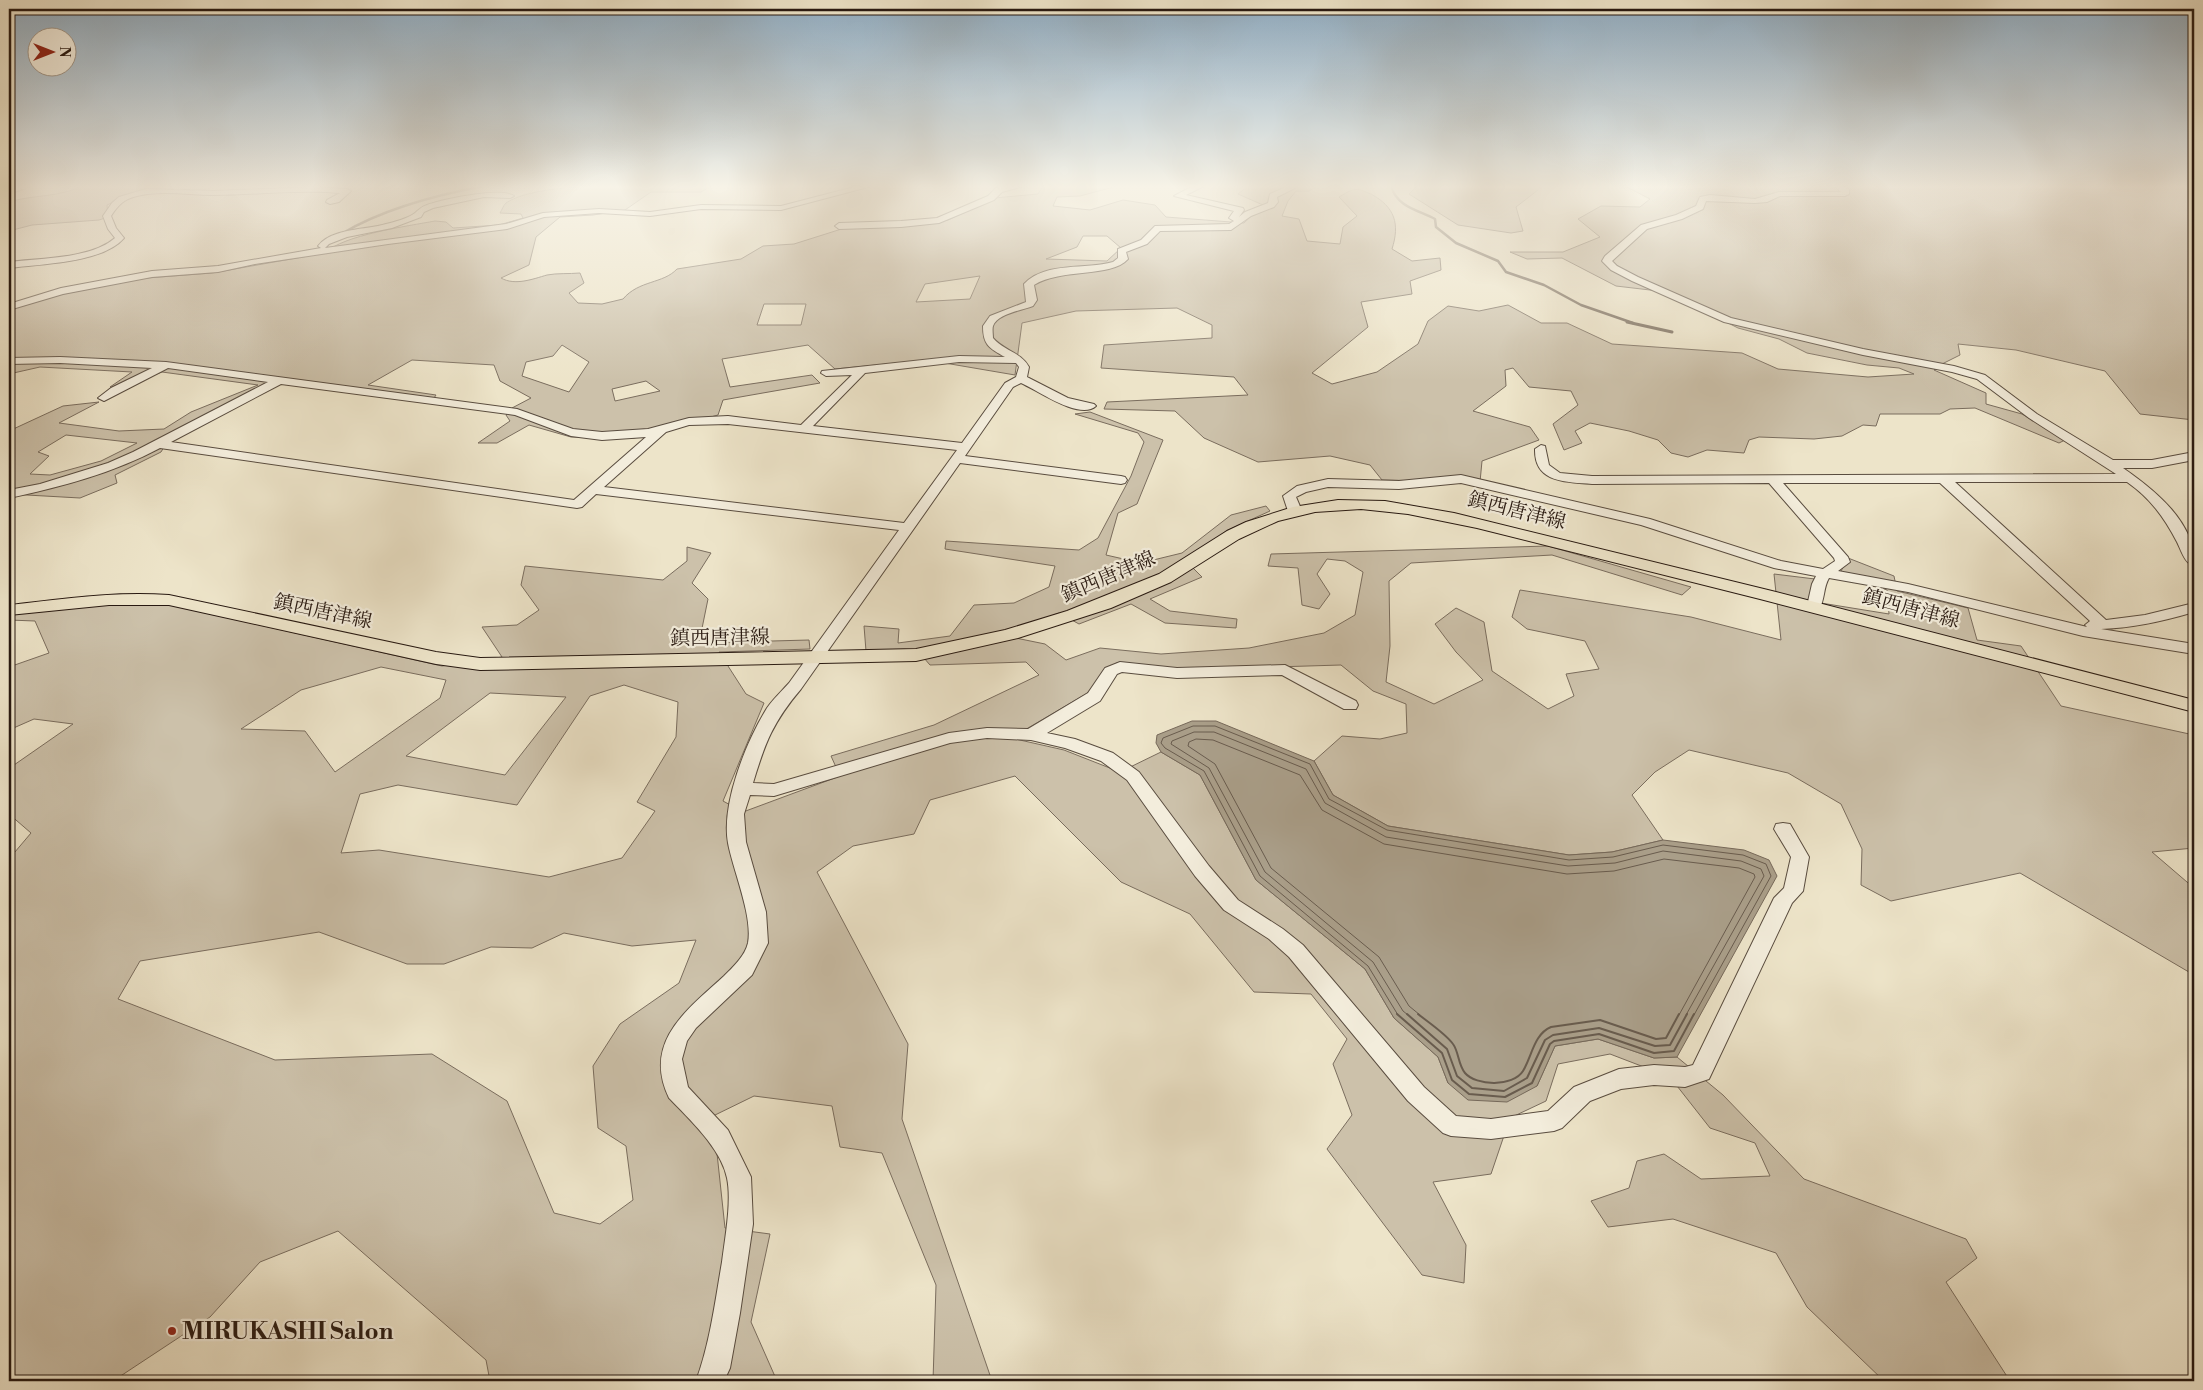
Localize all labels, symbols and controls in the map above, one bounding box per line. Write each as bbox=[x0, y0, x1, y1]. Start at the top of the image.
north arrow bbox=[28, 28, 78, 78]
text: N bbox=[55, 46, 73, 58]
street label: 鎮西唐津線 bbox=[1465, 487, 1568, 536]
street label: 鎮西唐津線 bbox=[1058, 546, 1159, 608]
street label: 鎮西唐津線 bbox=[1859, 584, 1962, 634]
street label: 鎮西唐津線 bbox=[271, 590, 374, 635]
street label: 鎮西唐津線 bbox=[670, 625, 770, 652]
place label: MIRUKASHI Salon bbox=[182, 1317, 394, 1347]
marker: MIRUKASHI Salon bbox=[166, 1325, 178, 1337]

